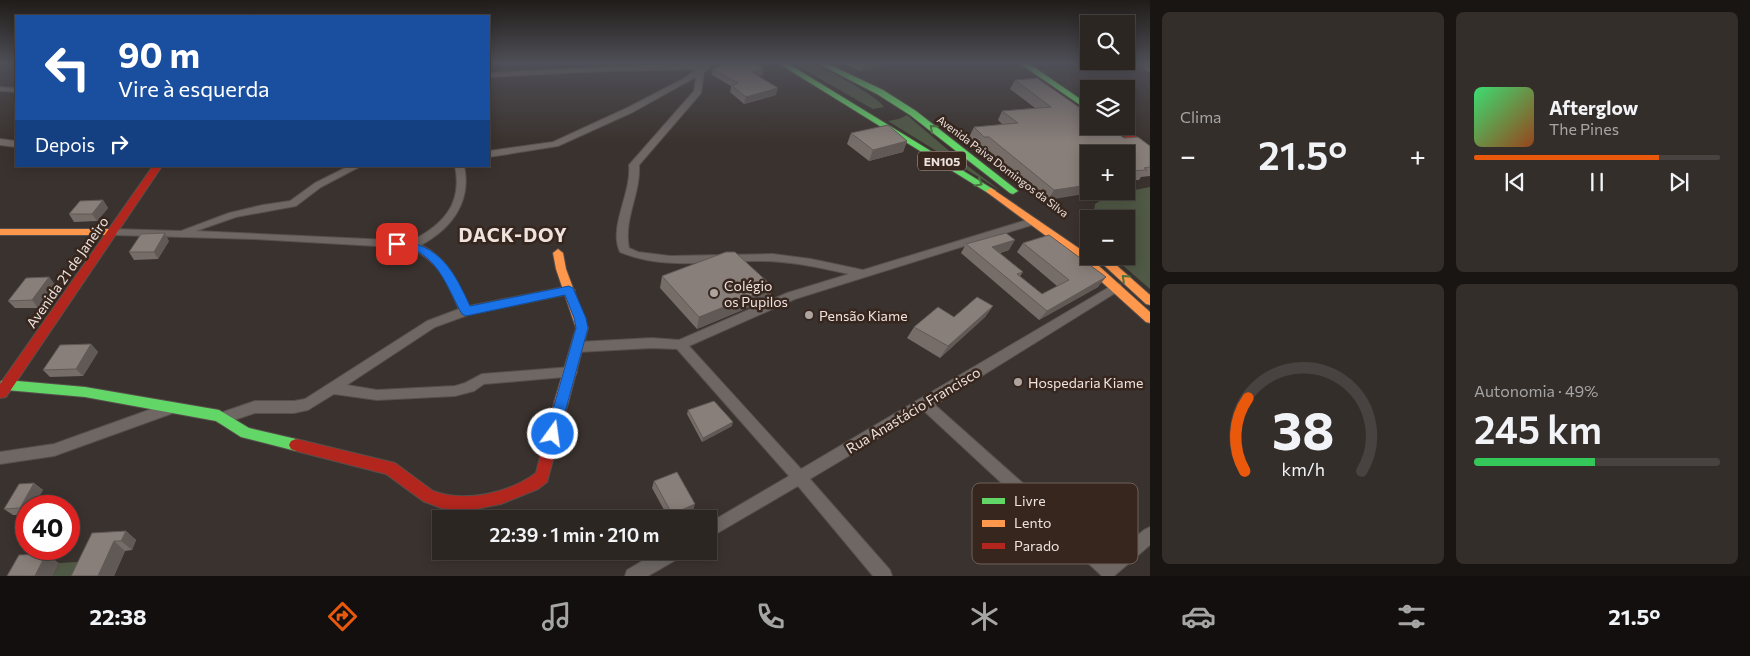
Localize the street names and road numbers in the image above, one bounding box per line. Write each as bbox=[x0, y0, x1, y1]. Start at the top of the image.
street label: Avenida Paiva Domingos da Silva bbox=[935, 112, 1071, 220]
road number: EN105 bbox=[918, 152, 966, 170]
street label: Avenida 21 de Janeiro bbox=[22, 213, 112, 331]
street label: Rua Anastácio Francisco bbox=[843, 363, 983, 457]

